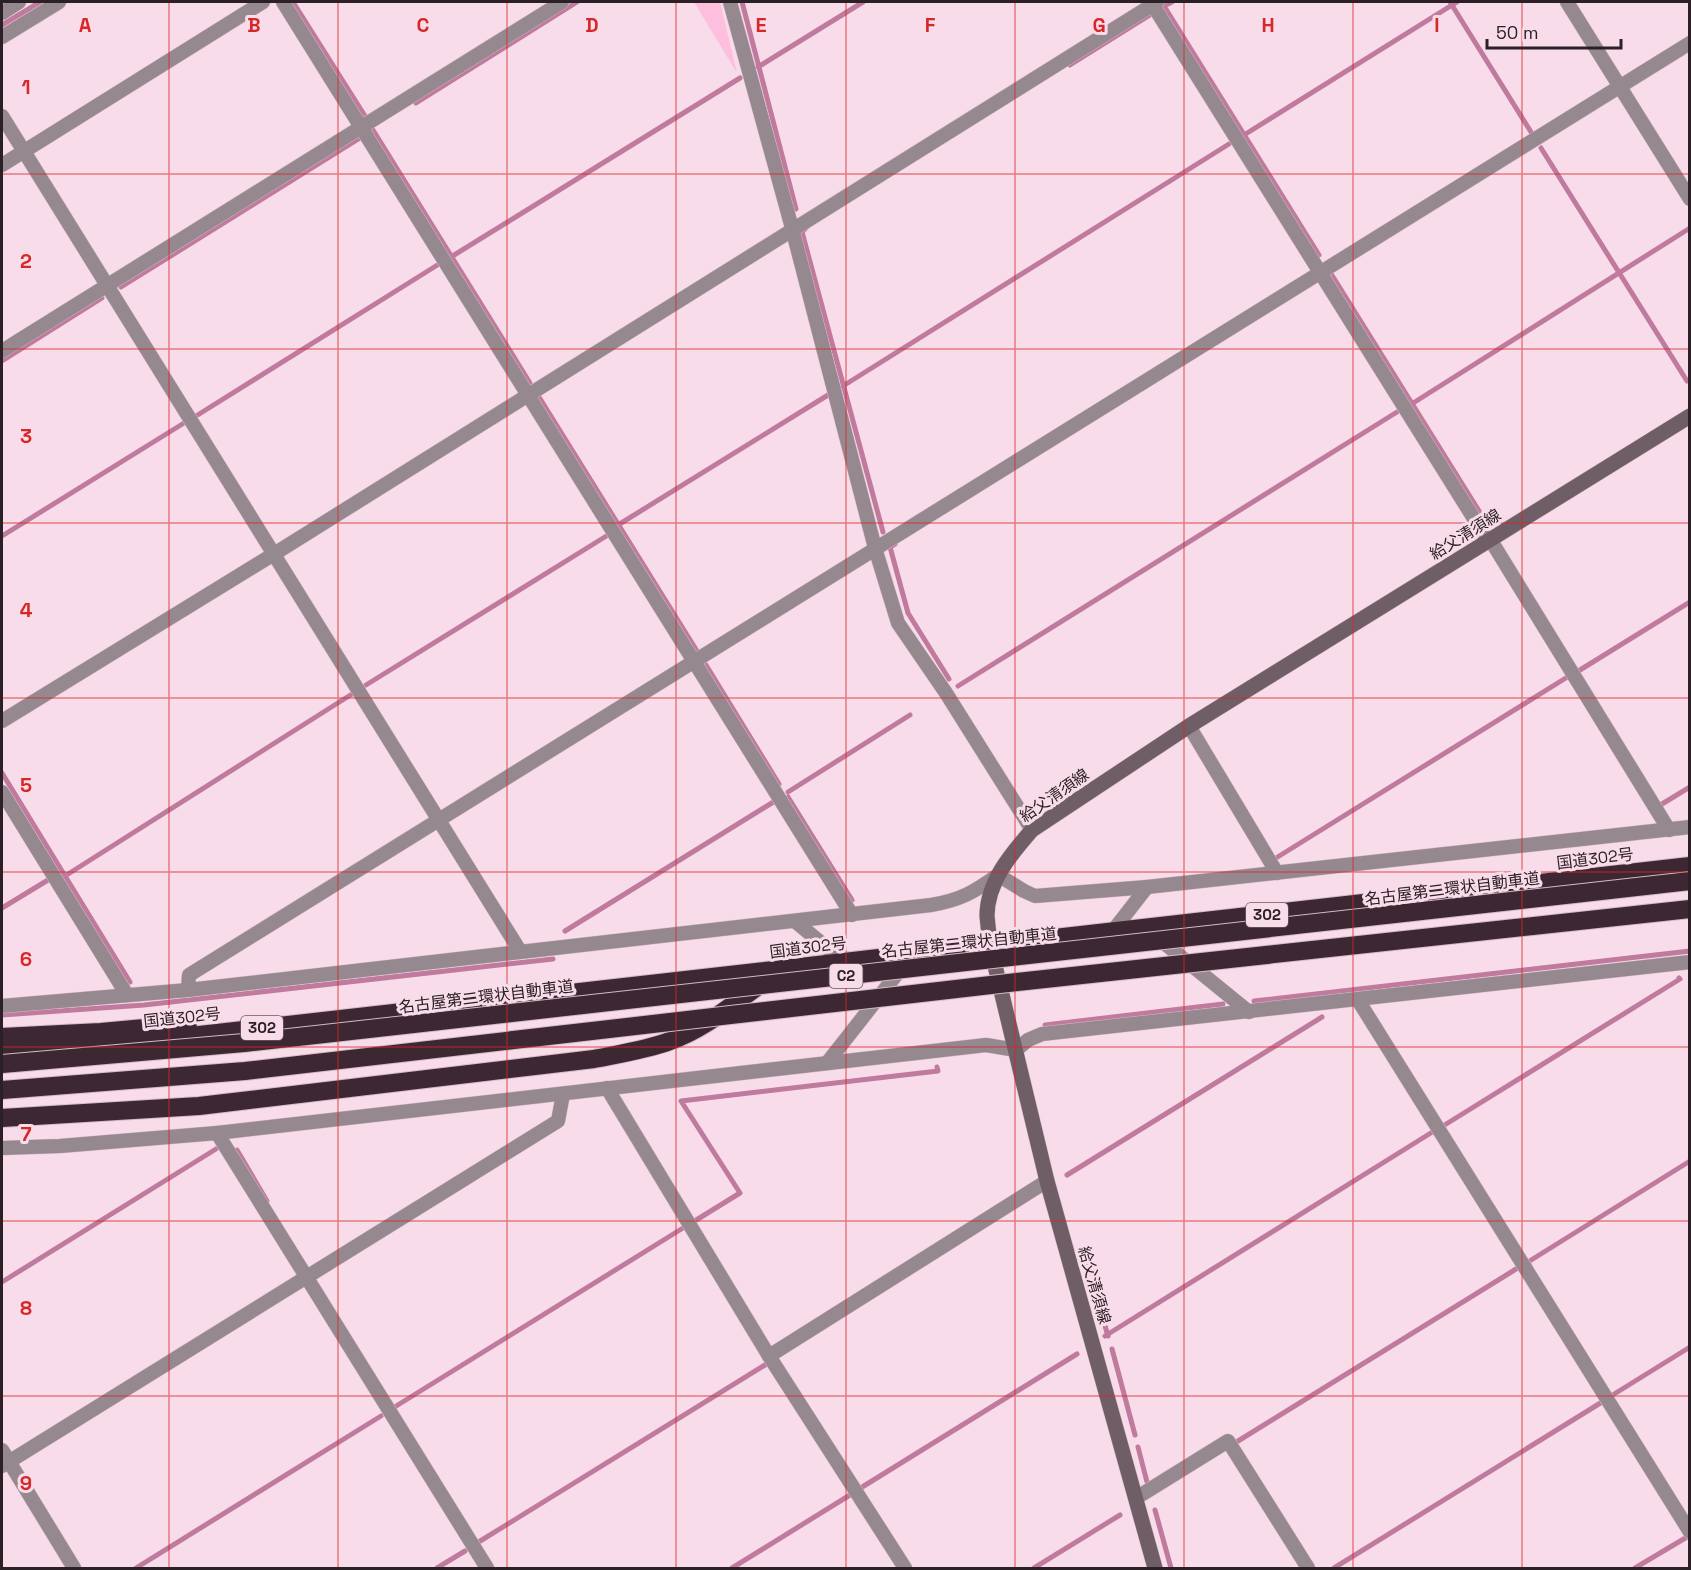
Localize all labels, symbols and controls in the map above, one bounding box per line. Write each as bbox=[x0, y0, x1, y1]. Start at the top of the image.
text: A bbox=[79, 12, 92, 38]
text: B bbox=[247, 12, 261, 38]
text: C bbox=[417, 12, 430, 38]
text: D bbox=[585, 12, 599, 38]
text: E bbox=[755, 12, 767, 38]
text: F bbox=[925, 12, 936, 38]
text: G bbox=[1092, 12, 1106, 38]
text: H bbox=[1261, 12, 1275, 38]
text: I bbox=[1434, 12, 1440, 38]
scale bar bbox=[1487, 12, 1620, 50]
text: 50 m bbox=[1496, 21, 1538, 44]
text: 1 bbox=[21, 74, 31, 100]
text: 2 bbox=[20, 248, 32, 274]
text: 3 bbox=[20, 423, 32, 449]
street label: 給父清須線 bbox=[1426, 504, 1505, 565]
text: 4 bbox=[20, 597, 33, 623]
street label: 給父清須線 bbox=[1015, 764, 1093, 827]
text: 5 bbox=[20, 772, 32, 798]
street label: 国道302号 bbox=[1555, 843, 1635, 874]
street label: 名古屋第二環状自動車道 bbox=[1363, 867, 1541, 910]
road number: 302 bbox=[1246, 903, 1288, 927]
street label: 名古屋第二環状自動車道 bbox=[880, 923, 1058, 962]
street label: 国道302号 bbox=[768, 932, 848, 963]
text: 6 bbox=[20, 946, 32, 972]
road number: C2 bbox=[830, 964, 862, 988]
street label: 名古屋第二環状自動車道 bbox=[397, 975, 575, 1018]
street label: 国道302号 bbox=[142, 1003, 222, 1032]
road number: 302 bbox=[241, 1016, 283, 1040]
text: 7 bbox=[20, 1121, 32, 1147]
street label: 給父清須線 bbox=[1073, 1244, 1116, 1326]
text: 8 bbox=[20, 1295, 32, 1321]
text: 9 bbox=[20, 1470, 32, 1496]

